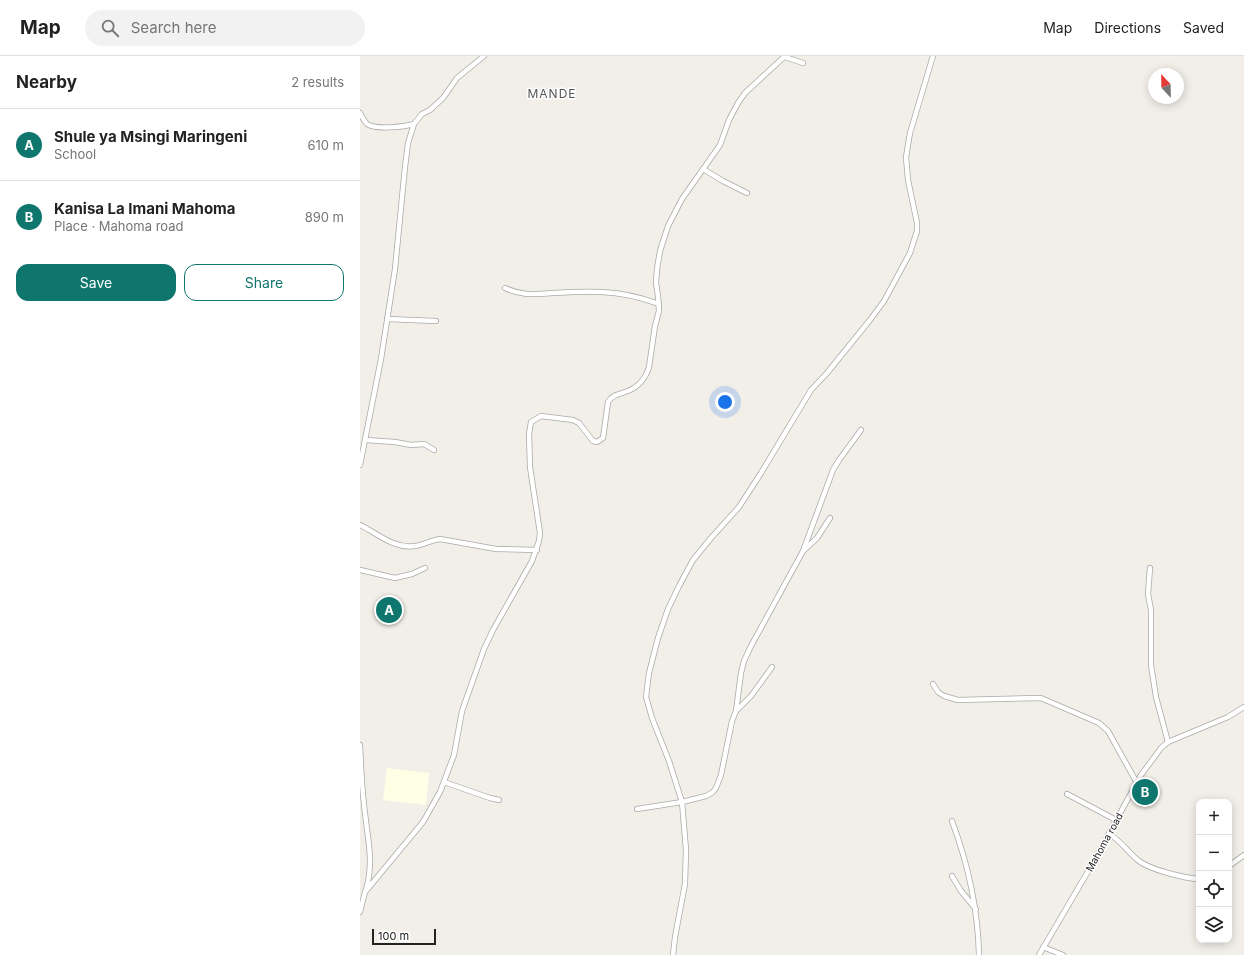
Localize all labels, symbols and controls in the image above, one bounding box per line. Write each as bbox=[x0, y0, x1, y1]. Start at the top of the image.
search box bbox=[85, 10, 365, 46]
text: Map bbox=[20, 16, 61, 39]
icon: search bbox=[99, 17, 121, 39]
text: Search here bbox=[131, 18, 216, 37]
text: Map bbox=[1043, 19, 1072, 36]
text: Directions bbox=[1094, 19, 1161, 36]
text: Saved bbox=[1183, 19, 1224, 36]
north arrow bbox=[1148, 68, 1184, 104]
text: Nearby bbox=[16, 72, 77, 92]
text: 2 results bbox=[291, 74, 344, 90]
district label: MANDE bbox=[527, 86, 577, 101]
text: Shule ya Msingi Maringeni bbox=[54, 127, 247, 146]
text: A bbox=[24, 137, 34, 153]
text: 610 m bbox=[307, 137, 344, 153]
text: School bbox=[54, 146, 96, 162]
text: Kanisa La Imani Mahoma bbox=[54, 199, 236, 218]
text: B bbox=[25, 209, 33, 225]
text: 890 m bbox=[305, 209, 344, 225]
text: Place · Mahoma road bbox=[54, 218, 184, 234]
button: Save bbox=[16, 264, 176, 301]
button: Share bbox=[184, 264, 344, 301]
your location bbox=[715, 392, 735, 412]
pin: A bbox=[376, 595, 402, 625]
pin: B bbox=[1132, 777, 1158, 807]
map controls bbox=[1196, 799, 1232, 943]
button: + bbox=[1196, 799, 1232, 835]
street label: Mahoma road bbox=[1083, 811, 1125, 873]
button: − bbox=[1196, 835, 1232, 871]
button: locate bbox=[1196, 871, 1232, 907]
button: layers bbox=[1196, 907, 1232, 943]
scale bar bbox=[372, 927, 436, 946]
text: 100 m bbox=[378, 929, 409, 943]

